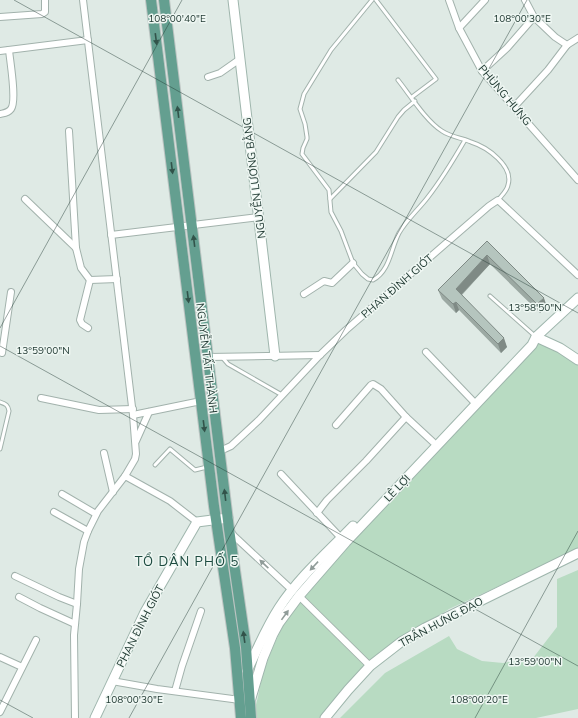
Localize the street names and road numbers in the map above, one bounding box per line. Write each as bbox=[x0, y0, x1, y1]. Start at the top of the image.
street label: PHÙNG HƯNG bbox=[475, 62, 535, 128]
street label: NGUYỄN LƯƠNG BẰNG bbox=[239, 117, 268, 239]
street label: PHAN ĐÌNH GIÓT bbox=[358, 251, 436, 321]
street label: NGUYỄN TẤT THÀNH bbox=[193, 302, 222, 414]
street label: LÊ LỢI bbox=[381, 472, 413, 504]
street label: PHAN ĐÌNH GIÓT bbox=[113, 582, 167, 670]
street label: TRẦN HƯNG ĐẠO bbox=[396, 593, 486, 650]

